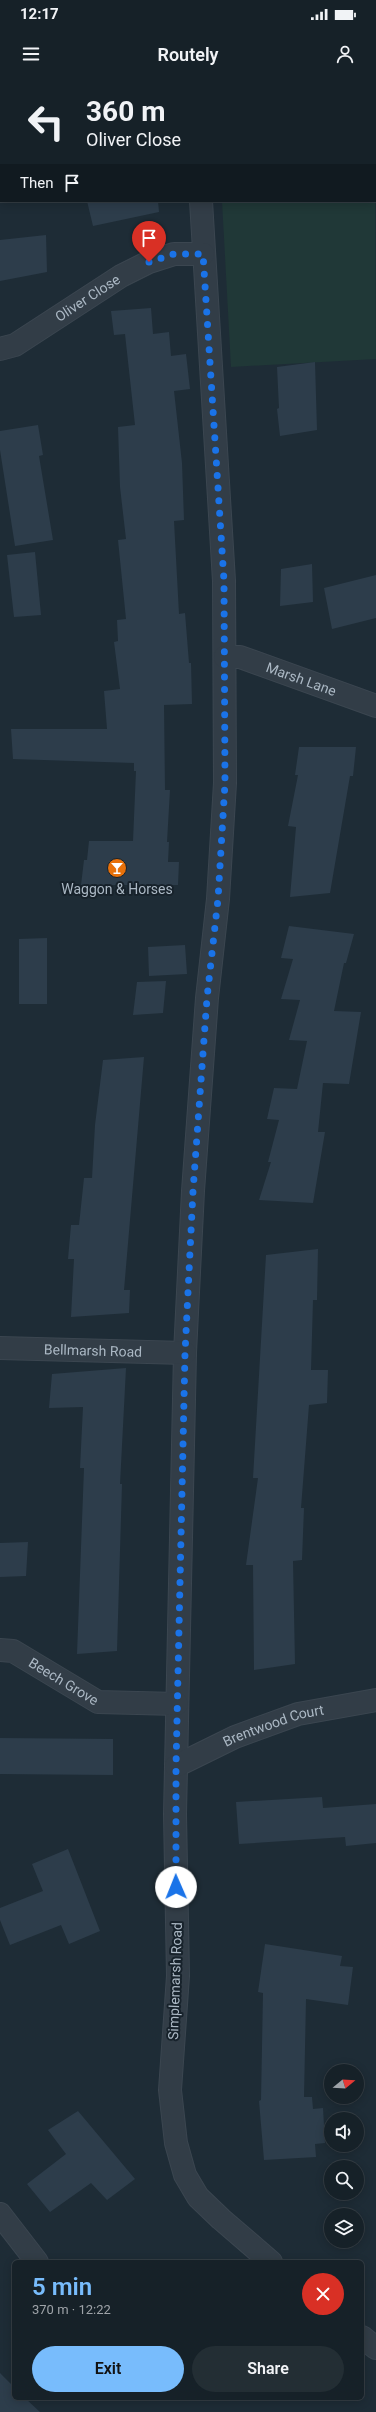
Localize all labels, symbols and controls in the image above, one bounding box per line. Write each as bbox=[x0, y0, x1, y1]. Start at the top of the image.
text: 12:17 bbox=[20, 5, 59, 23]
icon: menu bbox=[20, 43, 42, 65]
icon: person bbox=[334, 43, 356, 65]
text: Routely bbox=[157, 44, 219, 65]
text: 360 m bbox=[86, 95, 165, 128]
icon: left bbox=[20, 96, 72, 148]
text: Oliver Close bbox=[86, 129, 181, 150]
icon: arrive bbox=[61, 172, 83, 194]
text: Then bbox=[20, 174, 53, 192]
pin bbox=[132, 221, 166, 262]
icon: arrive bbox=[138, 227, 160, 249]
street label: Oliver Close bbox=[52, 271, 123, 325]
street label: Marsh Lane bbox=[264, 659, 338, 699]
bar icon: Waggon & Horses bbox=[106, 857, 128, 879]
place label: Waggon & Horses bbox=[61, 881, 173, 897]
street label: Bellmarsh Road bbox=[44, 1341, 142, 1360]
street label: Beech Grove bbox=[26, 1654, 101, 1708]
street label: Brentwood Court bbox=[220, 1701, 325, 1750]
position arrow bbox=[155, 1866, 197, 1908]
street label: Simplemarsh Road bbox=[165, 1922, 185, 2040]
north arrow bbox=[324, 2064, 364, 2104]
map controls bbox=[324, 2064, 364, 2248]
button: sound bbox=[324, 2112, 364, 2152]
button: search bbox=[324, 2160, 364, 2200]
button: layers bbox=[324, 2208, 364, 2248]
text: 5 min bbox=[32, 2273, 92, 2301]
button: close bbox=[302, 2273, 344, 2315]
text: 370 m · 12:22 bbox=[32, 2302, 111, 2317]
button: Exit bbox=[32, 2346, 184, 2392]
button: Share bbox=[192, 2346, 344, 2392]

